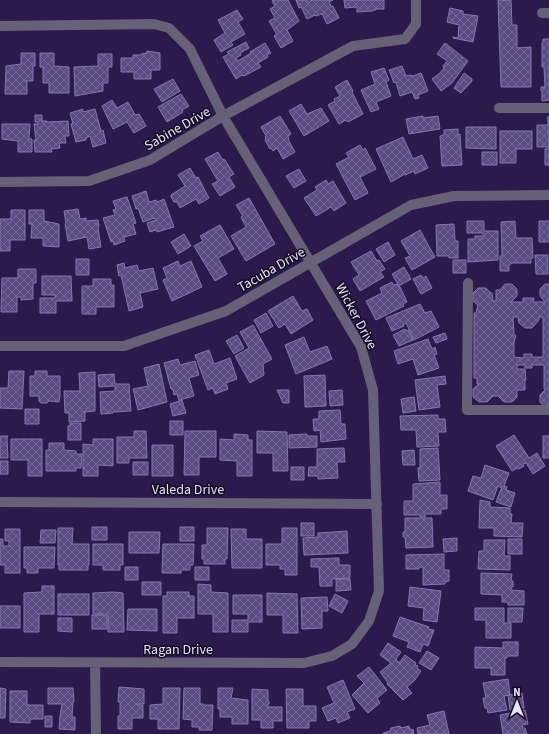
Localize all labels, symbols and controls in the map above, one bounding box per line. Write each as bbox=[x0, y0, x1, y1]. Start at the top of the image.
street label: Sabine Drive bbox=[141, 102, 214, 156]
street label: Tacuba Drive bbox=[234, 242, 309, 297]
street label: Wicker Drive bbox=[330, 280, 382, 353]
street label: Valeda Drive bbox=[152, 480, 224, 500]
street label: Ragan Drive bbox=[143, 640, 213, 660]
north arrow bbox=[497, 682, 537, 722]
text: N bbox=[513, 685, 521, 700]

